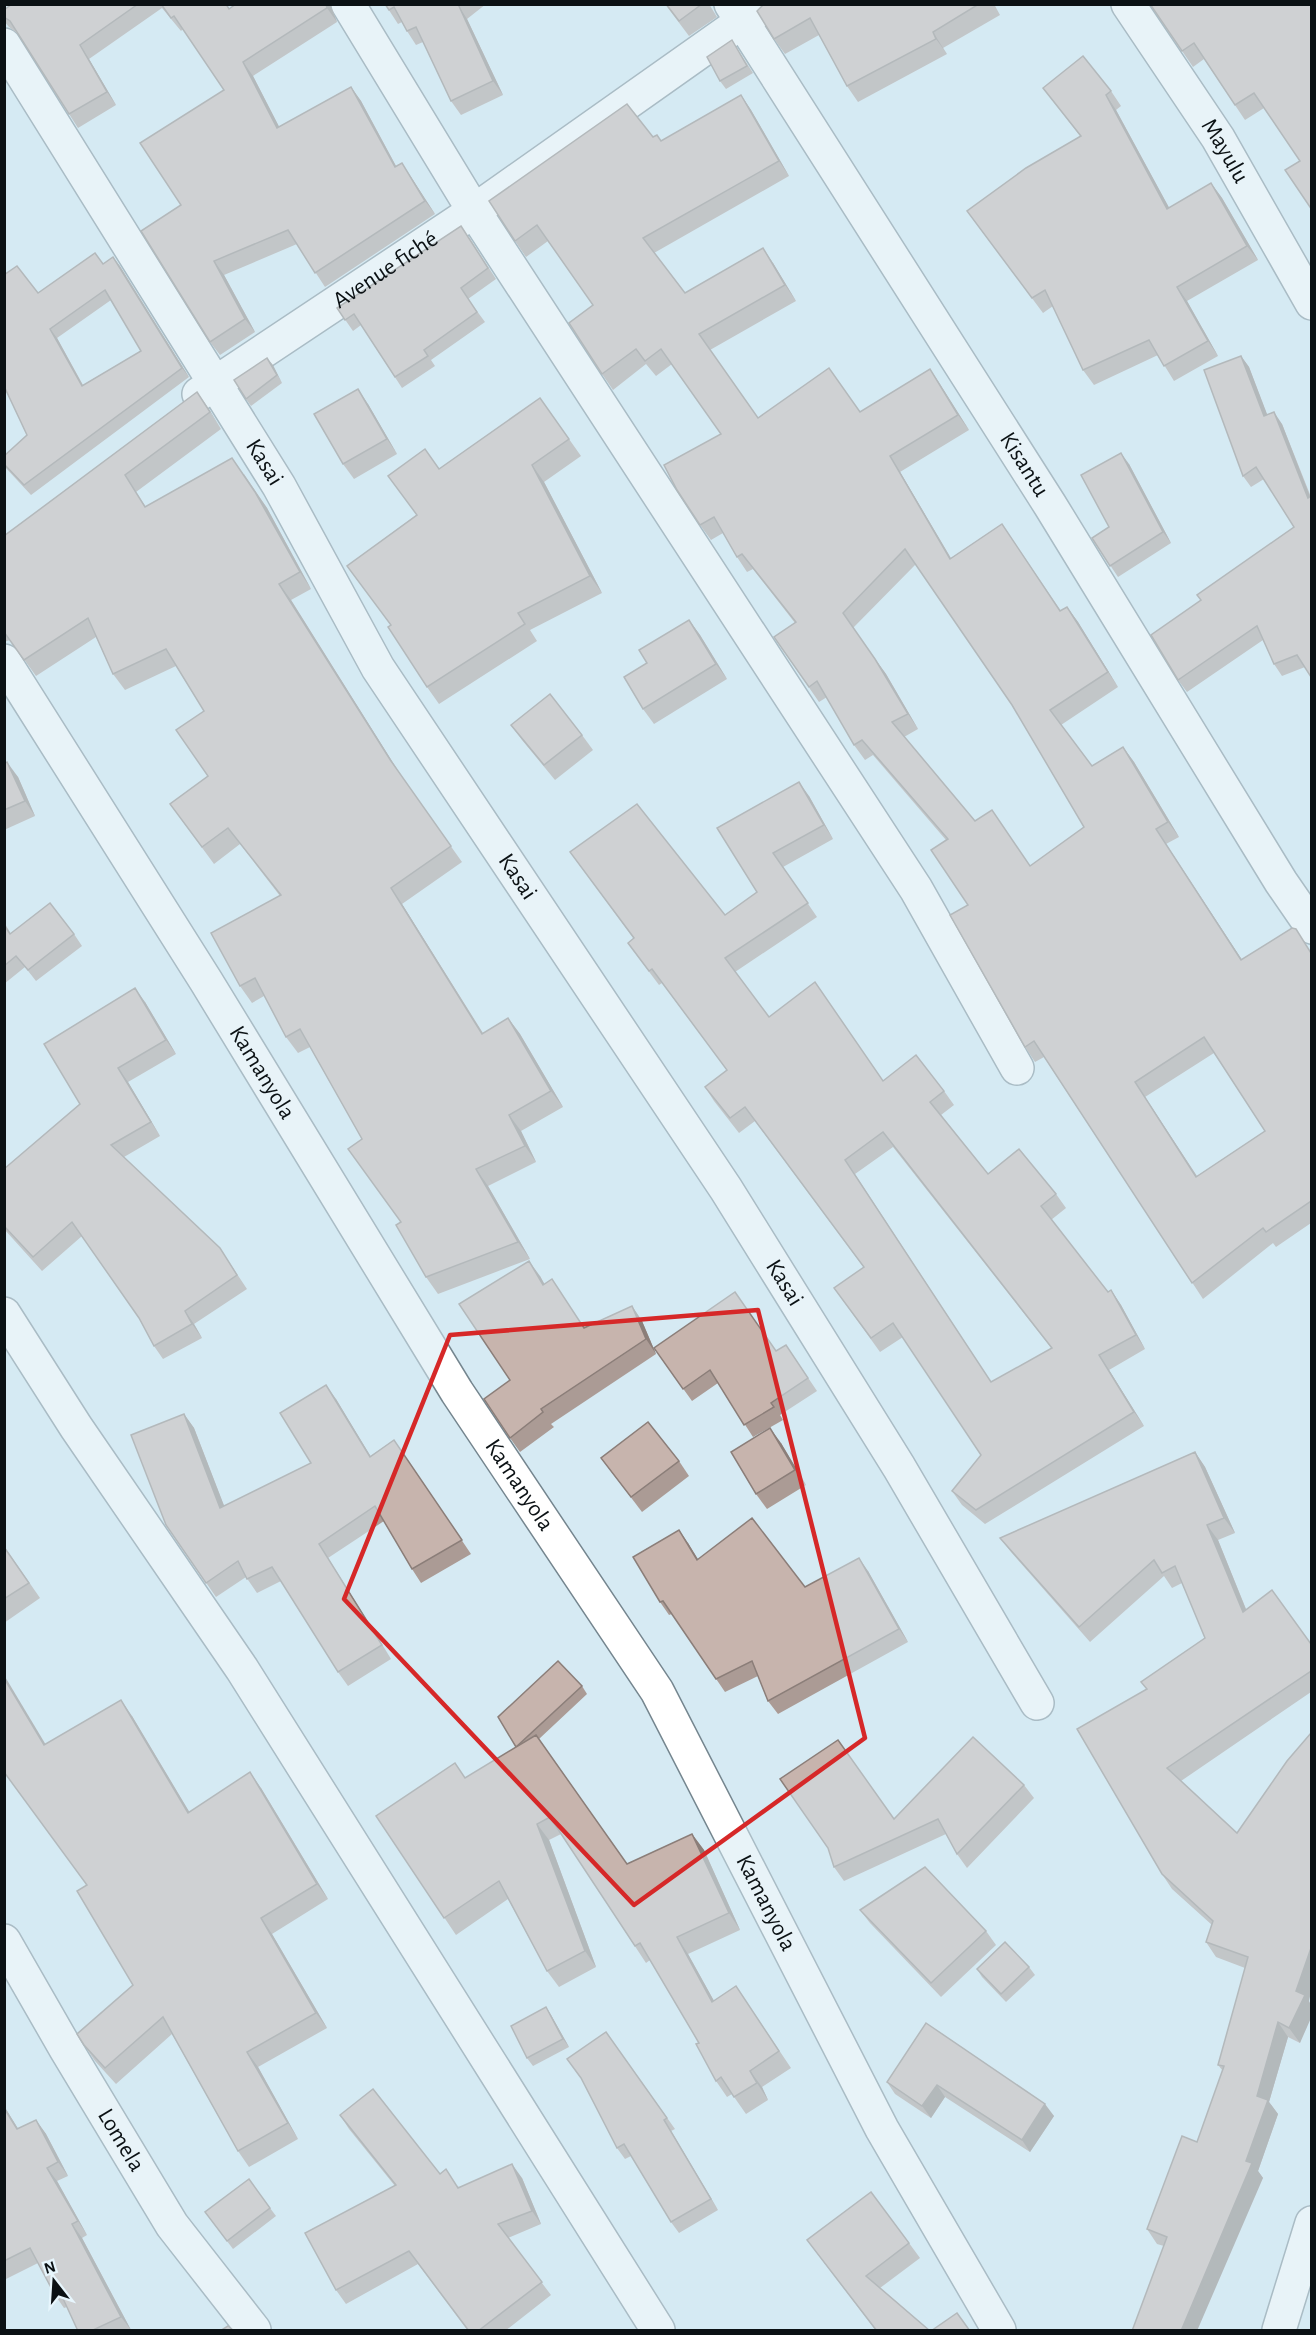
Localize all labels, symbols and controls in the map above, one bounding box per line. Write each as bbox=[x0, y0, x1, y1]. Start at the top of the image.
street label: Mayulu bbox=[1197, 114, 1253, 187]
street label: Avenue fiché bbox=[329, 227, 442, 313]
street label: Kisantu bbox=[995, 428, 1053, 501]
street label: Kasai bbox=[241, 435, 288, 490]
street label: Kasai bbox=[494, 849, 541, 904]
street label: Kamanyola bbox=[225, 1022, 300, 1124]
street label: Kasai bbox=[761, 1255, 808, 1310]
street label: Kamanyola bbox=[480, 1435, 558, 1535]
street label: Kamanyola bbox=[731, 1851, 800, 1955]
street label: Lomela bbox=[93, 2105, 149, 2176]
north arrow bbox=[24, 2251, 84, 2311]
text: N bbox=[42, 2258, 58, 2277]

